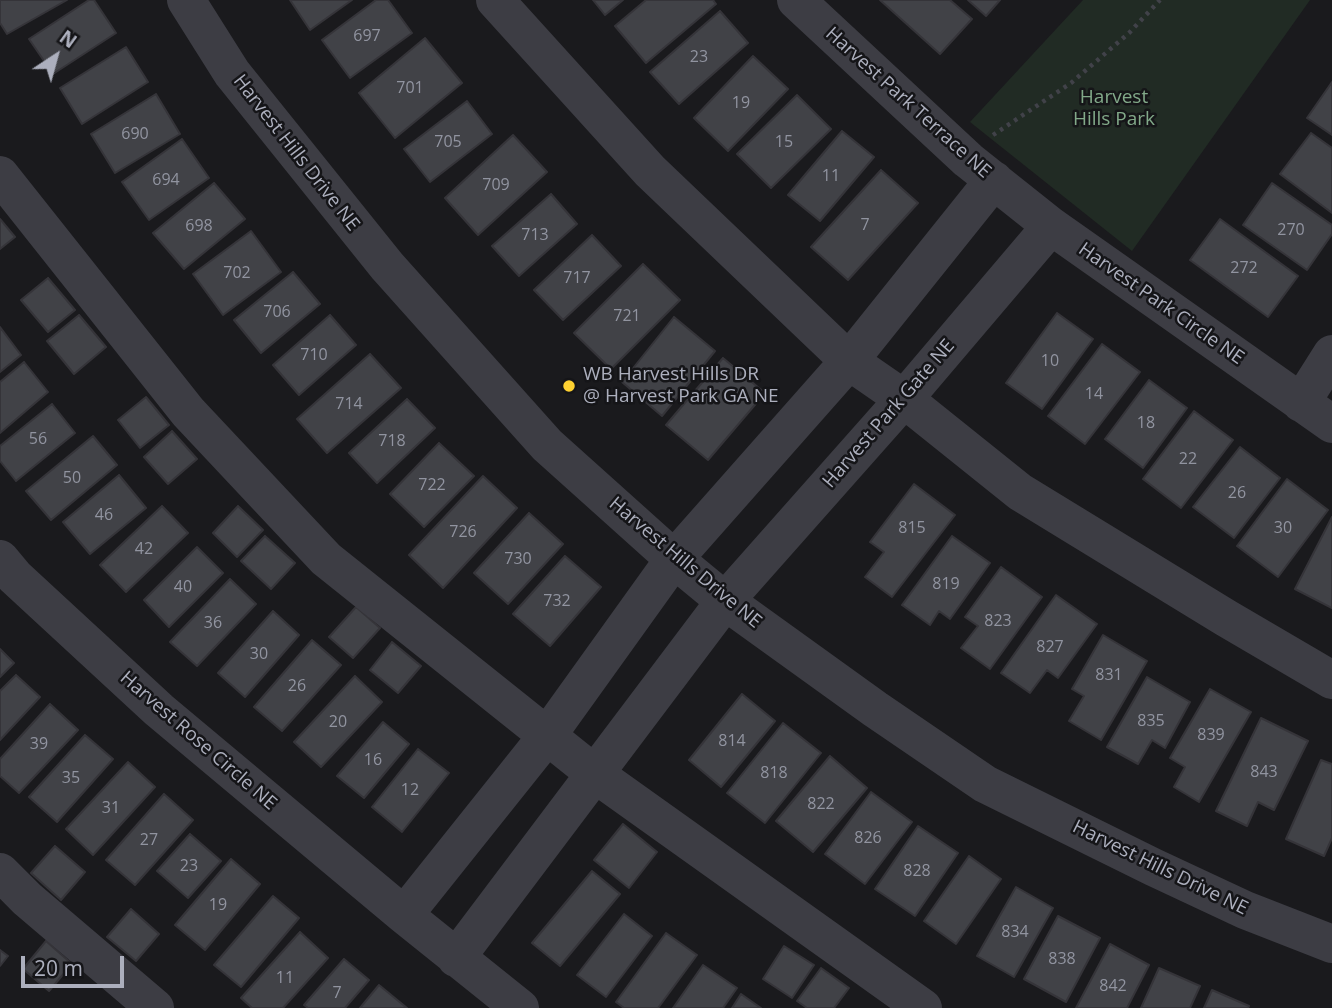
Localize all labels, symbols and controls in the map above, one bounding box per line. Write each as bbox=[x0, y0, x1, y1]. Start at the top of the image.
north arrow bbox=[21, 21, 91, 91]
street label: Harvest Park Terrace NE bbox=[821, 23, 995, 183]
text: N bbox=[54, 24, 82, 54]
house number: 697 bbox=[353, 26, 381, 46]
house number: 23 bbox=[690, 47, 708, 67]
street label: Harvest Hills Drive NE bbox=[228, 70, 364, 236]
house number: 701 bbox=[396, 78, 424, 98]
park label: Harvest Hills Park bbox=[1073, 87, 1155, 131]
house number: 19 bbox=[732, 93, 750, 113]
house number: 690 bbox=[121, 124, 149, 144]
house number: 705 bbox=[434, 132, 462, 152]
house number: 15 bbox=[775, 132, 793, 152]
house number: 11 bbox=[822, 166, 840, 186]
house number: 694 bbox=[152, 170, 180, 190]
house number: 709 bbox=[482, 175, 510, 195]
house number: 7 bbox=[860, 215, 870, 235]
house number: 698 bbox=[185, 216, 213, 236]
house number: 270 bbox=[1277, 220, 1305, 240]
house number: 713 bbox=[521, 225, 549, 245]
street label: Harvest Park Circle NE bbox=[1074, 238, 1248, 370]
house number: 272 bbox=[1230, 258, 1258, 278]
house number: 702 bbox=[223, 263, 251, 283]
house number: 717 bbox=[563, 268, 591, 288]
house number: 706 bbox=[263, 302, 291, 322]
house number: 721 bbox=[613, 306, 641, 326]
street label: Harvest Park Gate NE bbox=[818, 335, 960, 493]
house number: 710 bbox=[300, 345, 328, 365]
house number: 10 bbox=[1041, 351, 1059, 371]
place label: WB Harvest Hills DR @ Harvest Park GA NE bbox=[583, 364, 779, 408]
marker: WB Harvest Hills DR @ Harvest Park GA NE bbox=[561, 378, 577, 394]
house number: 14 bbox=[1085, 384, 1103, 404]
house number: 714 bbox=[335, 394, 363, 414]
house number: 18 bbox=[1137, 413, 1155, 433]
house number: 56 bbox=[29, 429, 47, 449]
house number: 718 bbox=[378, 431, 406, 451]
house number: 22 bbox=[1179, 449, 1197, 469]
house number: 50 bbox=[63, 468, 81, 488]
house number: 722 bbox=[418, 475, 446, 495]
house number: 26 bbox=[1228, 483, 1246, 503]
street label: Harvest Hills Drive NE bbox=[604, 493, 766, 633]
house number: 46 bbox=[95, 505, 113, 525]
house number: 815 bbox=[898, 518, 926, 538]
house number: 30 bbox=[1274, 518, 1292, 538]
house number: 726 bbox=[449, 522, 477, 542]
house number: 42 bbox=[135, 539, 153, 559]
house number: 730 bbox=[504, 549, 532, 569]
house number: 819 bbox=[932, 574, 960, 594]
house number: 40 bbox=[174, 577, 192, 597]
house number: 732 bbox=[543, 591, 571, 611]
house number: 823 bbox=[984, 611, 1012, 631]
house number: 36 bbox=[204, 613, 222, 633]
house number: 827 bbox=[1036, 637, 1064, 657]
house number: 30 bbox=[250, 644, 268, 664]
house number: 831 bbox=[1095, 665, 1123, 685]
street label: Harvest Rose Circle NE bbox=[115, 667, 281, 815]
house number: 26 bbox=[288, 676, 306, 696]
house number: 835 bbox=[1137, 711, 1165, 731]
house number: 20 bbox=[329, 712, 347, 732]
house number: 839 bbox=[1197, 725, 1225, 745]
house number: 814 bbox=[718, 731, 746, 751]
house number: 39 bbox=[30, 734, 48, 754]
house number: 16 bbox=[364, 750, 382, 770]
house number: 843 bbox=[1250, 762, 1278, 782]
house number: 818 bbox=[760, 763, 788, 783]
house number: 35 bbox=[62, 768, 80, 788]
house number: 12 bbox=[401, 780, 419, 800]
house number: 822 bbox=[807, 794, 835, 814]
house number: 31 bbox=[102, 798, 120, 818]
street label: Harvest Hills Drive NE bbox=[1069, 816, 1251, 920]
house number: 826 bbox=[854, 828, 882, 848]
house number: 27 bbox=[140, 830, 158, 850]
house number: 23 bbox=[180, 856, 198, 876]
house number: 828 bbox=[903, 861, 931, 881]
house number: 19 bbox=[209, 895, 227, 915]
house number: 834 bbox=[1001, 922, 1029, 942]
scale bar bbox=[24, 942, 128, 986]
house number: 838 bbox=[1048, 949, 1076, 969]
text: 20 m bbox=[34, 954, 83, 982]
house number: 11 bbox=[276, 968, 294, 988]
house number: 842 bbox=[1099, 976, 1127, 996]
house number: 7 bbox=[332, 983, 342, 1003]

